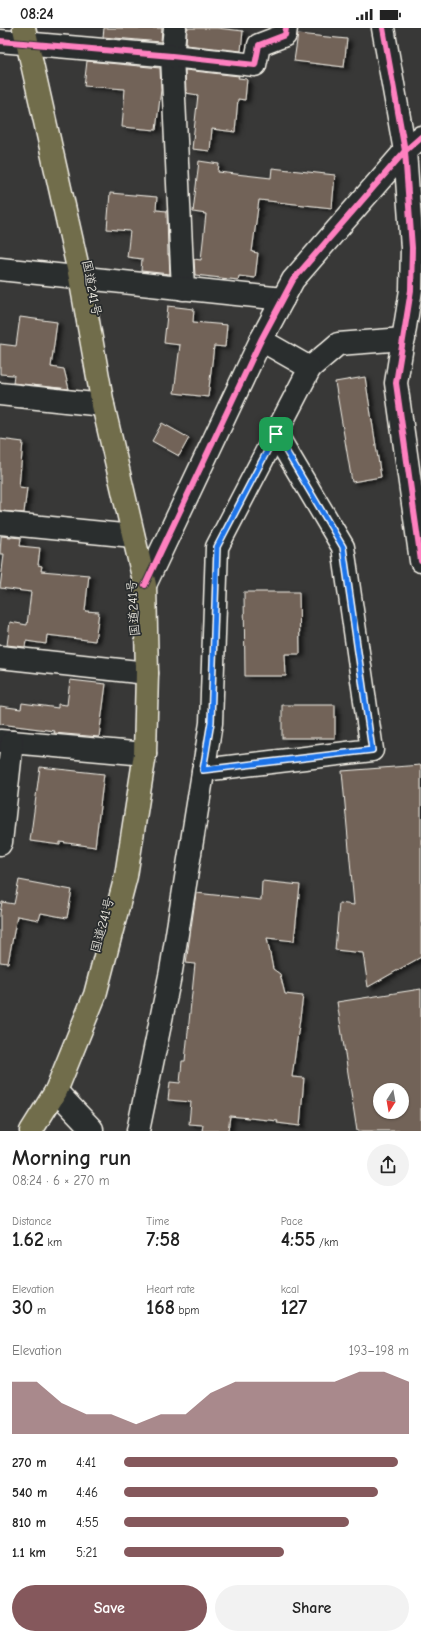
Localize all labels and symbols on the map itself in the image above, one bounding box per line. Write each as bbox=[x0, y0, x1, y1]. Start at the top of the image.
street label: 国道241号 bbox=[79, 259, 105, 317]
pin bbox=[259, 417, 293, 451]
street label: 国道241号 bbox=[124, 579, 142, 637]
street label: 国道241号 bbox=[87, 895, 117, 955]
north arrow bbox=[373, 1083, 409, 1119]

